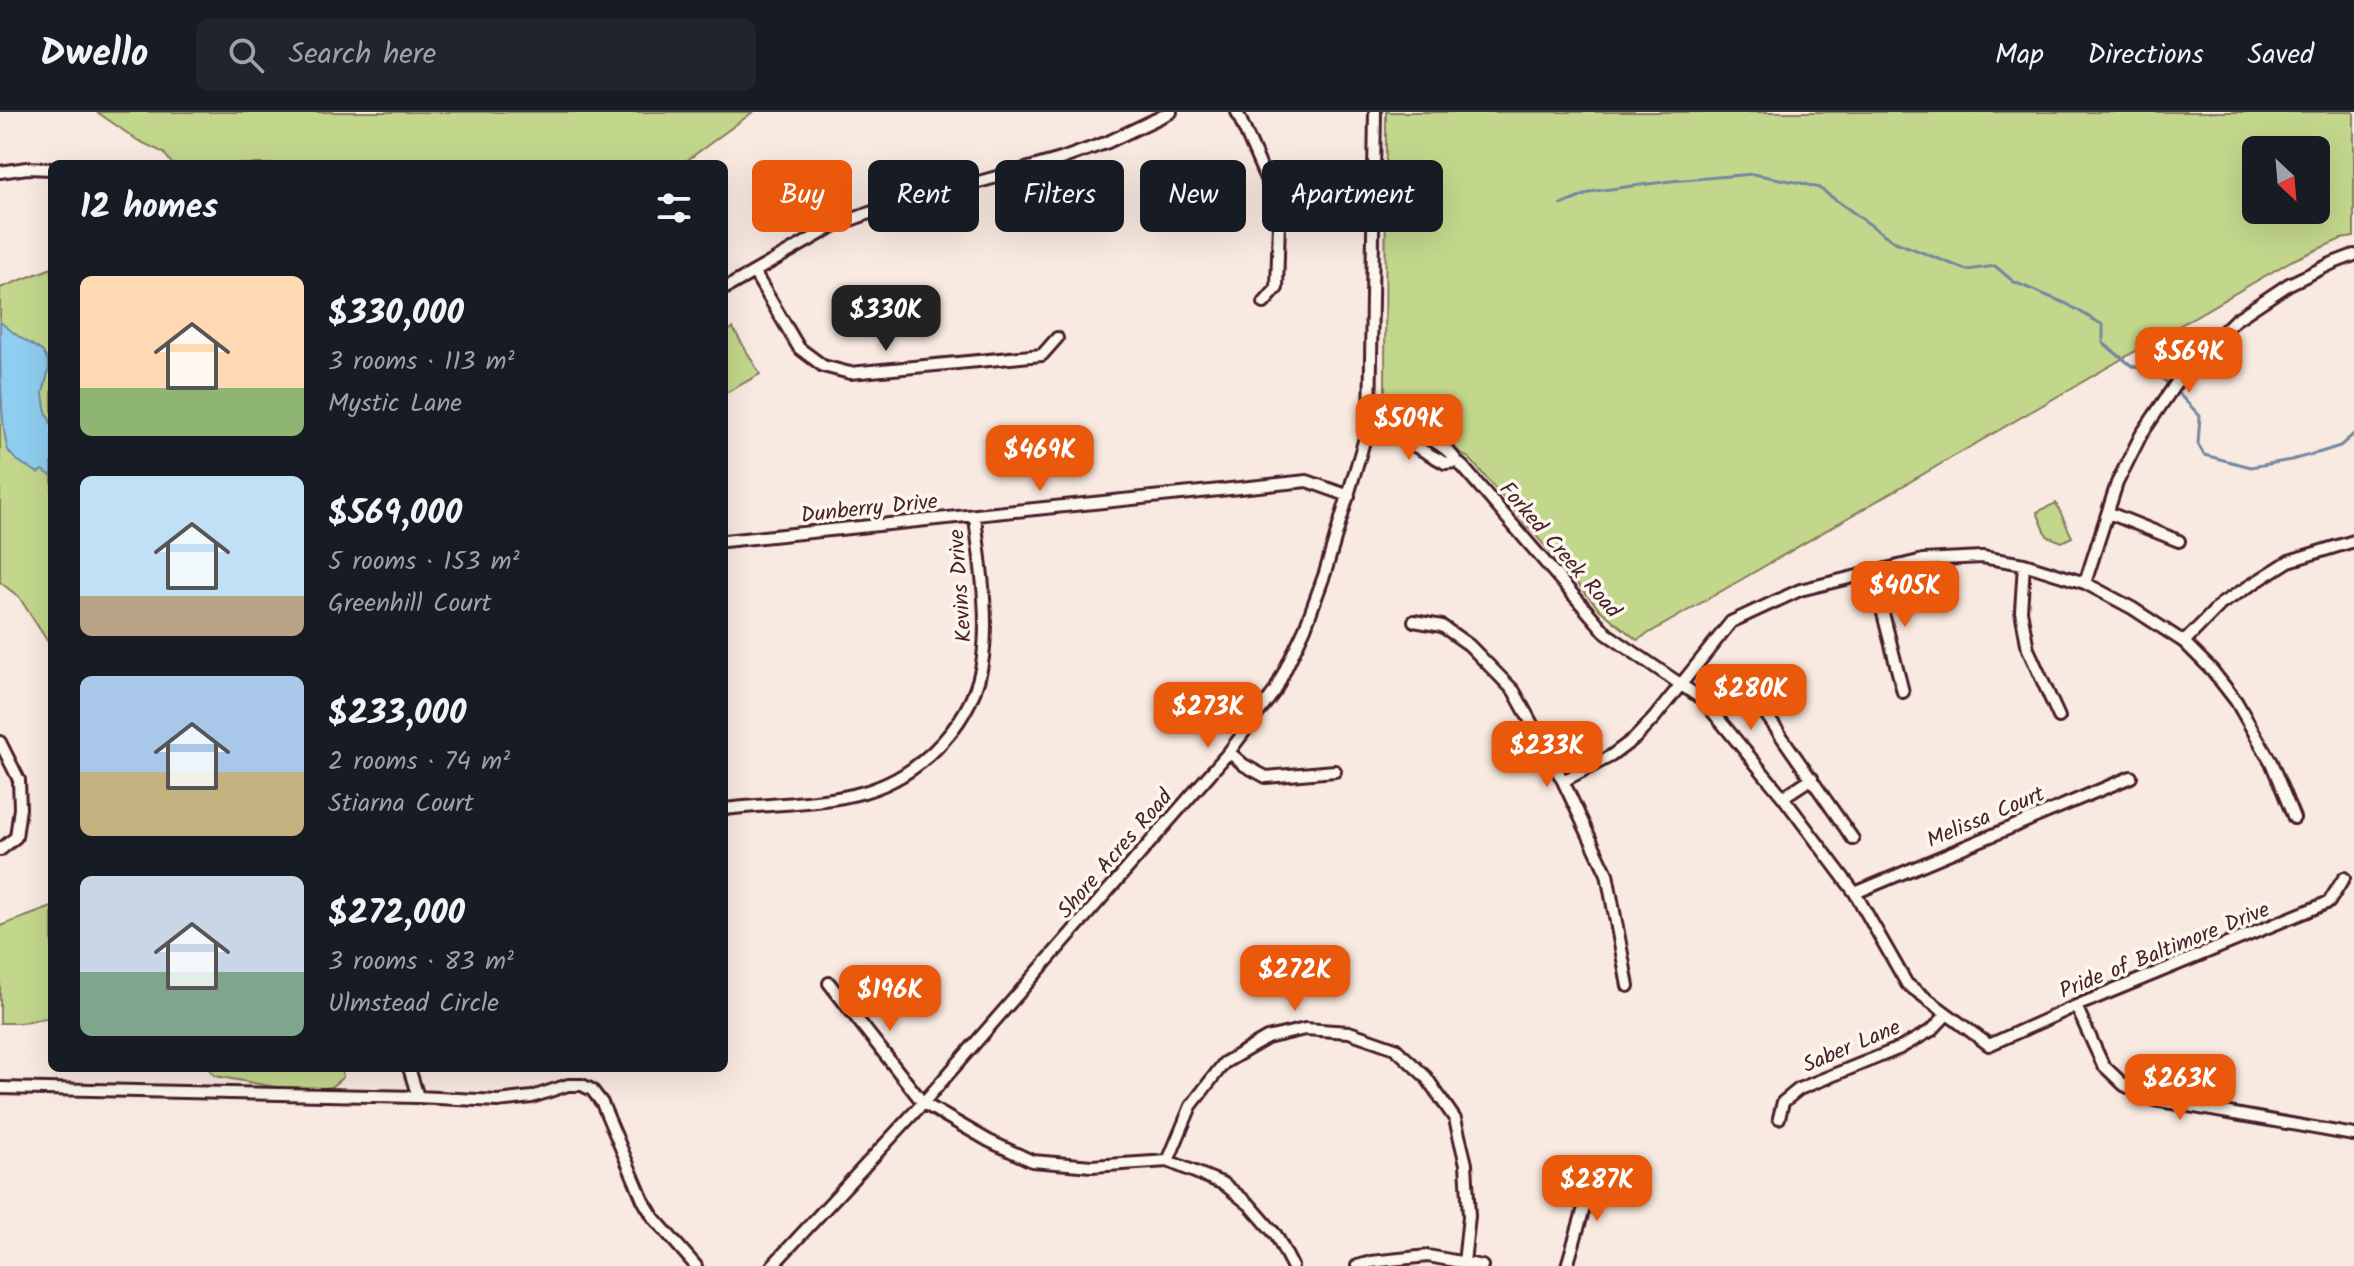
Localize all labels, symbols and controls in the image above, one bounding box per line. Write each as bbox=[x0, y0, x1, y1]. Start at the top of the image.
search box bbox=[196, 19, 756, 91]
text: Dwello bbox=[40, 25, 148, 85]
text: Search here bbox=[288, 31, 436, 79]
icon: search bbox=[224, 33, 268, 77]
text: Map bbox=[1995, 33, 2044, 78]
text: Directions bbox=[2088, 33, 2204, 78]
text: Saved bbox=[2248, 33, 2314, 78]
north arrow bbox=[2242, 136, 2330, 224]
map controls bbox=[2242, 136, 2330, 224]
chip: Buy bbox=[752, 160, 852, 232]
chip: Rent bbox=[868, 160, 979, 232]
chip: Filters bbox=[995, 160, 1124, 232]
chip: New bbox=[1140, 160, 1246, 232]
chip: Apartment bbox=[1262, 160, 1443, 232]
text: 12 homes bbox=[80, 181, 218, 235]
icon: filters bbox=[652, 186, 696, 230]
pin: $330K bbox=[830, 285, 942, 353]
text: $330,000 bbox=[328, 287, 464, 341]
text: $330K bbox=[850, 290, 922, 332]
icon: home bbox=[144, 308, 240, 404]
pin: $569K bbox=[2133, 327, 2245, 395]
text: $569K bbox=[2153, 332, 2225, 374]
text: 3 rooms · 113 m² bbox=[328, 341, 515, 383]
text: Mystic Lane bbox=[328, 383, 462, 425]
pin: $509K bbox=[1353, 394, 1465, 462]
text: $509K bbox=[1374, 399, 1444, 441]
pin: $469K bbox=[984, 425, 1096, 493]
text: $469K bbox=[1004, 430, 1076, 472]
street label: Forked Creek Road bbox=[1489, 474, 1630, 628]
street label: Dunberry Drive bbox=[799, 485, 940, 534]
text: $569,000 bbox=[328, 487, 462, 541]
icon: home bbox=[144, 508, 240, 604]
street label: Kevins Drive bbox=[940, 528, 983, 644]
text: 5 rooms · 153 m² bbox=[328, 541, 519, 583]
pin: $405K bbox=[1849, 561, 1961, 629]
text: $405K bbox=[1869, 566, 1941, 608]
text: Greenhill Court bbox=[328, 583, 492, 625]
pin: $280K bbox=[1695, 664, 1807, 732]
text: $280K bbox=[1714, 669, 1788, 711]
pin: $273K bbox=[1152, 682, 1264, 750]
text: $233,000 bbox=[328, 687, 466, 741]
text: $273K bbox=[1172, 687, 1244, 729]
icon: home bbox=[144, 708, 240, 804]
pin: $233K bbox=[1491, 721, 1603, 789]
text: $233K bbox=[1510, 726, 1584, 768]
text: 2 rooms · 74 m² bbox=[328, 741, 510, 783]
street label: Melissa Court bbox=[1921, 778, 2051, 859]
street label: Shore Acres Road bbox=[1050, 781, 1183, 927]
text: Stiarna Court bbox=[328, 783, 474, 825]
text: $272,000 bbox=[328, 887, 465, 941]
street label: Pride of Baltimore Drive bbox=[2055, 893, 2275, 1010]
icon: home bbox=[144, 908, 240, 1004]
text: 3 rooms · 83 m² bbox=[328, 941, 514, 983]
pin: $272K bbox=[1239, 945, 1351, 1013]
text: $272K bbox=[1258, 950, 1332, 992]
pin: $196K bbox=[834, 965, 946, 1033]
text: $196K bbox=[857, 970, 923, 1012]
text: Ulmstead Circle bbox=[328, 983, 499, 1025]
street label: Saber Lane bbox=[1797, 1011, 1907, 1084]
pin: $263K bbox=[2124, 1054, 2236, 1122]
text: $263K bbox=[2143, 1059, 2217, 1101]
pin: $287K bbox=[1541, 1155, 1653, 1223]
text: $287K bbox=[1560, 1160, 1634, 1202]

